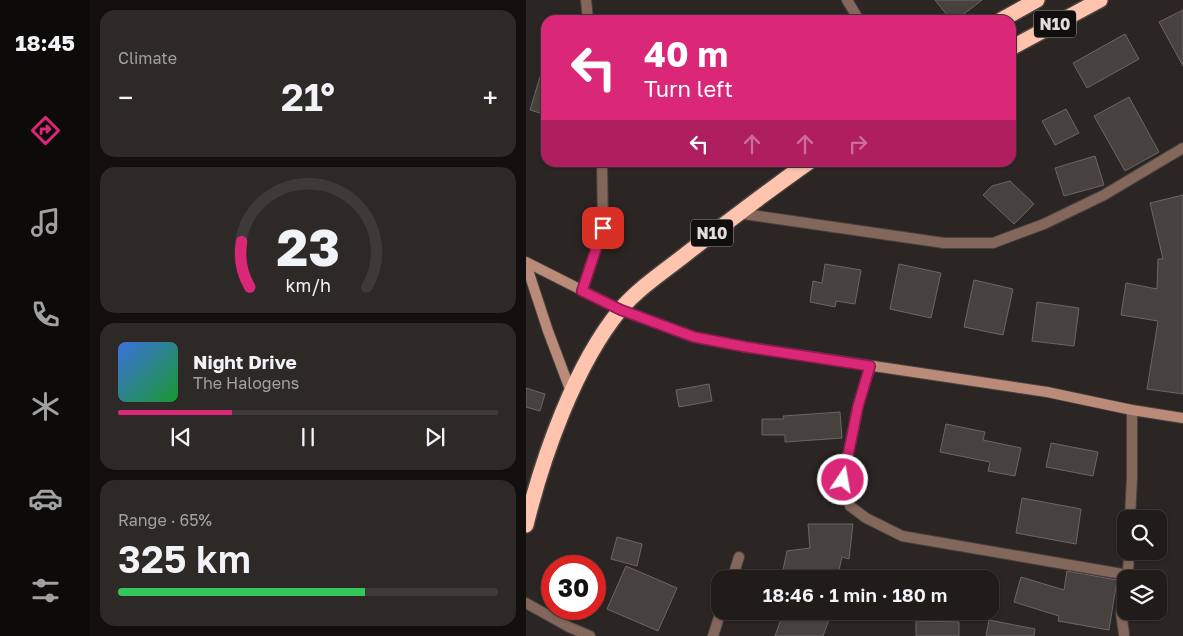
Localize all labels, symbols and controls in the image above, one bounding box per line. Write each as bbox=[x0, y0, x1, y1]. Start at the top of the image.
road number: N10 bbox=[1034, 10, 1076, 38]
text: 18:45 bbox=[15, 29, 75, 56]
text: 40 m bbox=[644, 33, 728, 75]
icon: left bbox=[561, 35, 626, 100]
text: Climate bbox=[118, 48, 177, 68]
text: 21° bbox=[281, 74, 335, 119]
text: Turn left bbox=[644, 75, 733, 102]
text: − bbox=[118, 81, 133, 114]
text: + bbox=[483, 81, 498, 114]
icon: directions bbox=[28, 113, 63, 148]
icon: left bbox=[685, 130, 713, 158]
icon: ahead bbox=[738, 130, 766, 158]
icon: ahead bbox=[791, 130, 819, 158]
icon: right bbox=[844, 130, 872, 158]
icon: music bbox=[28, 205, 63, 240]
pin bbox=[582, 207, 624, 249]
icon: arrive bbox=[589, 214, 617, 242]
text: 23 bbox=[276, 215, 340, 277]
road number: N10 bbox=[691, 220, 733, 247]
text: km/h bbox=[285, 274, 331, 296]
icon: phone bbox=[28, 297, 63, 332]
text: Night Drive bbox=[193, 350, 297, 373]
text: The Halogens bbox=[193, 373, 299, 393]
icon: climate bbox=[28, 389, 63, 424]
icon: previous bbox=[167, 423, 195, 451]
icon: pause bbox=[294, 423, 322, 451]
icon: next bbox=[421, 423, 449, 451]
position arrow bbox=[816, 453, 868, 505]
icon: car bbox=[28, 481, 63, 516]
text: Range · 65% bbox=[118, 510, 212, 530]
map controls bbox=[1117, 510, 1167, 620]
button: search bbox=[1117, 510, 1167, 560]
text: 325 km bbox=[118, 536, 251, 581]
speed limit sign: 30 bbox=[541, 555, 606, 620]
button: layers bbox=[1117, 570, 1167, 620]
icon: filters bbox=[28, 573, 63, 608]
text: 18:46 · 1 min · 180 m bbox=[763, 583, 947, 606]

